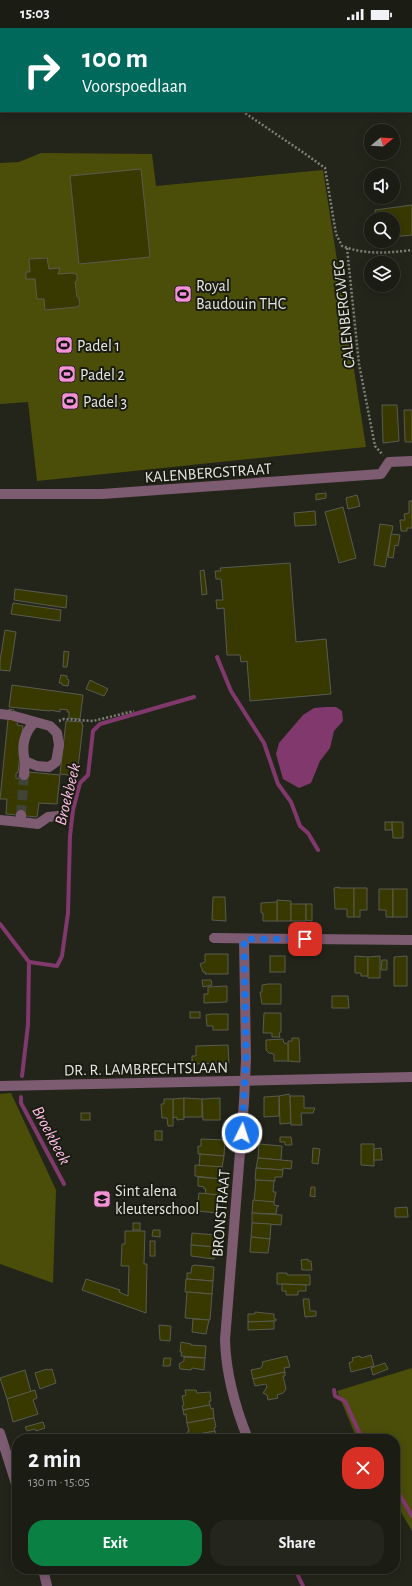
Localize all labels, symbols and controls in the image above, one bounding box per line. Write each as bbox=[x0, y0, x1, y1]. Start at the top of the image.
text: 15:03 bbox=[20, 6, 50, 21]
icon: right bbox=[16, 44, 68, 96]
text: 100 m bbox=[82, 45, 148, 73]
text: Voorspoedlaan bbox=[82, 78, 187, 96]
north arrow bbox=[364, 124, 400, 160]
map controls bbox=[364, 124, 400, 292]
button: sound bbox=[364, 168, 400, 204]
button: search bbox=[364, 212, 400, 248]
button: layers bbox=[364, 256, 400, 292]
street label: CALENBERGWEG bbox=[330, 259, 358, 369]
place label: Royal Baudouin THC bbox=[196, 278, 286, 312]
sports icon: Royal Baudouin THC bbox=[173, 284, 193, 304]
sports icon: Padel 1 bbox=[54, 335, 74, 355]
place label: Padel 1 bbox=[77, 338, 120, 354]
sports icon: Padel 2 bbox=[57, 364, 77, 384]
place label: Padel 2 bbox=[80, 367, 125, 383]
sports icon: Padel 3 bbox=[60, 391, 80, 411]
place label: Padel 3 bbox=[83, 394, 127, 410]
street label: KALENBERGSTRAAT bbox=[144, 461, 272, 485]
water label: Broekbeek bbox=[52, 761, 83, 827]
pin bbox=[288, 922, 322, 956]
icon: arrive bbox=[294, 928, 316, 950]
street label: DR. R. LAMBRECHTSLAAN bbox=[64, 1060, 228, 1078]
water label: Broekbeek bbox=[29, 1103, 74, 1167]
position arrow bbox=[221, 1112, 263, 1154]
street label: BRONSTRAAT bbox=[209, 1168, 233, 1258]
place label: Sint alena kleuterschool bbox=[115, 1183, 199, 1217]
school or university icon: Sint alena kleuterschool bbox=[92, 1189, 112, 1209]
button: close bbox=[342, 1447, 384, 1489]
text: 2 min bbox=[28, 1448, 81, 1472]
text: 130 m · 15:05 bbox=[28, 1476, 90, 1489]
button: Exit bbox=[28, 1520, 202, 1566]
button: Share bbox=[210, 1520, 384, 1566]

